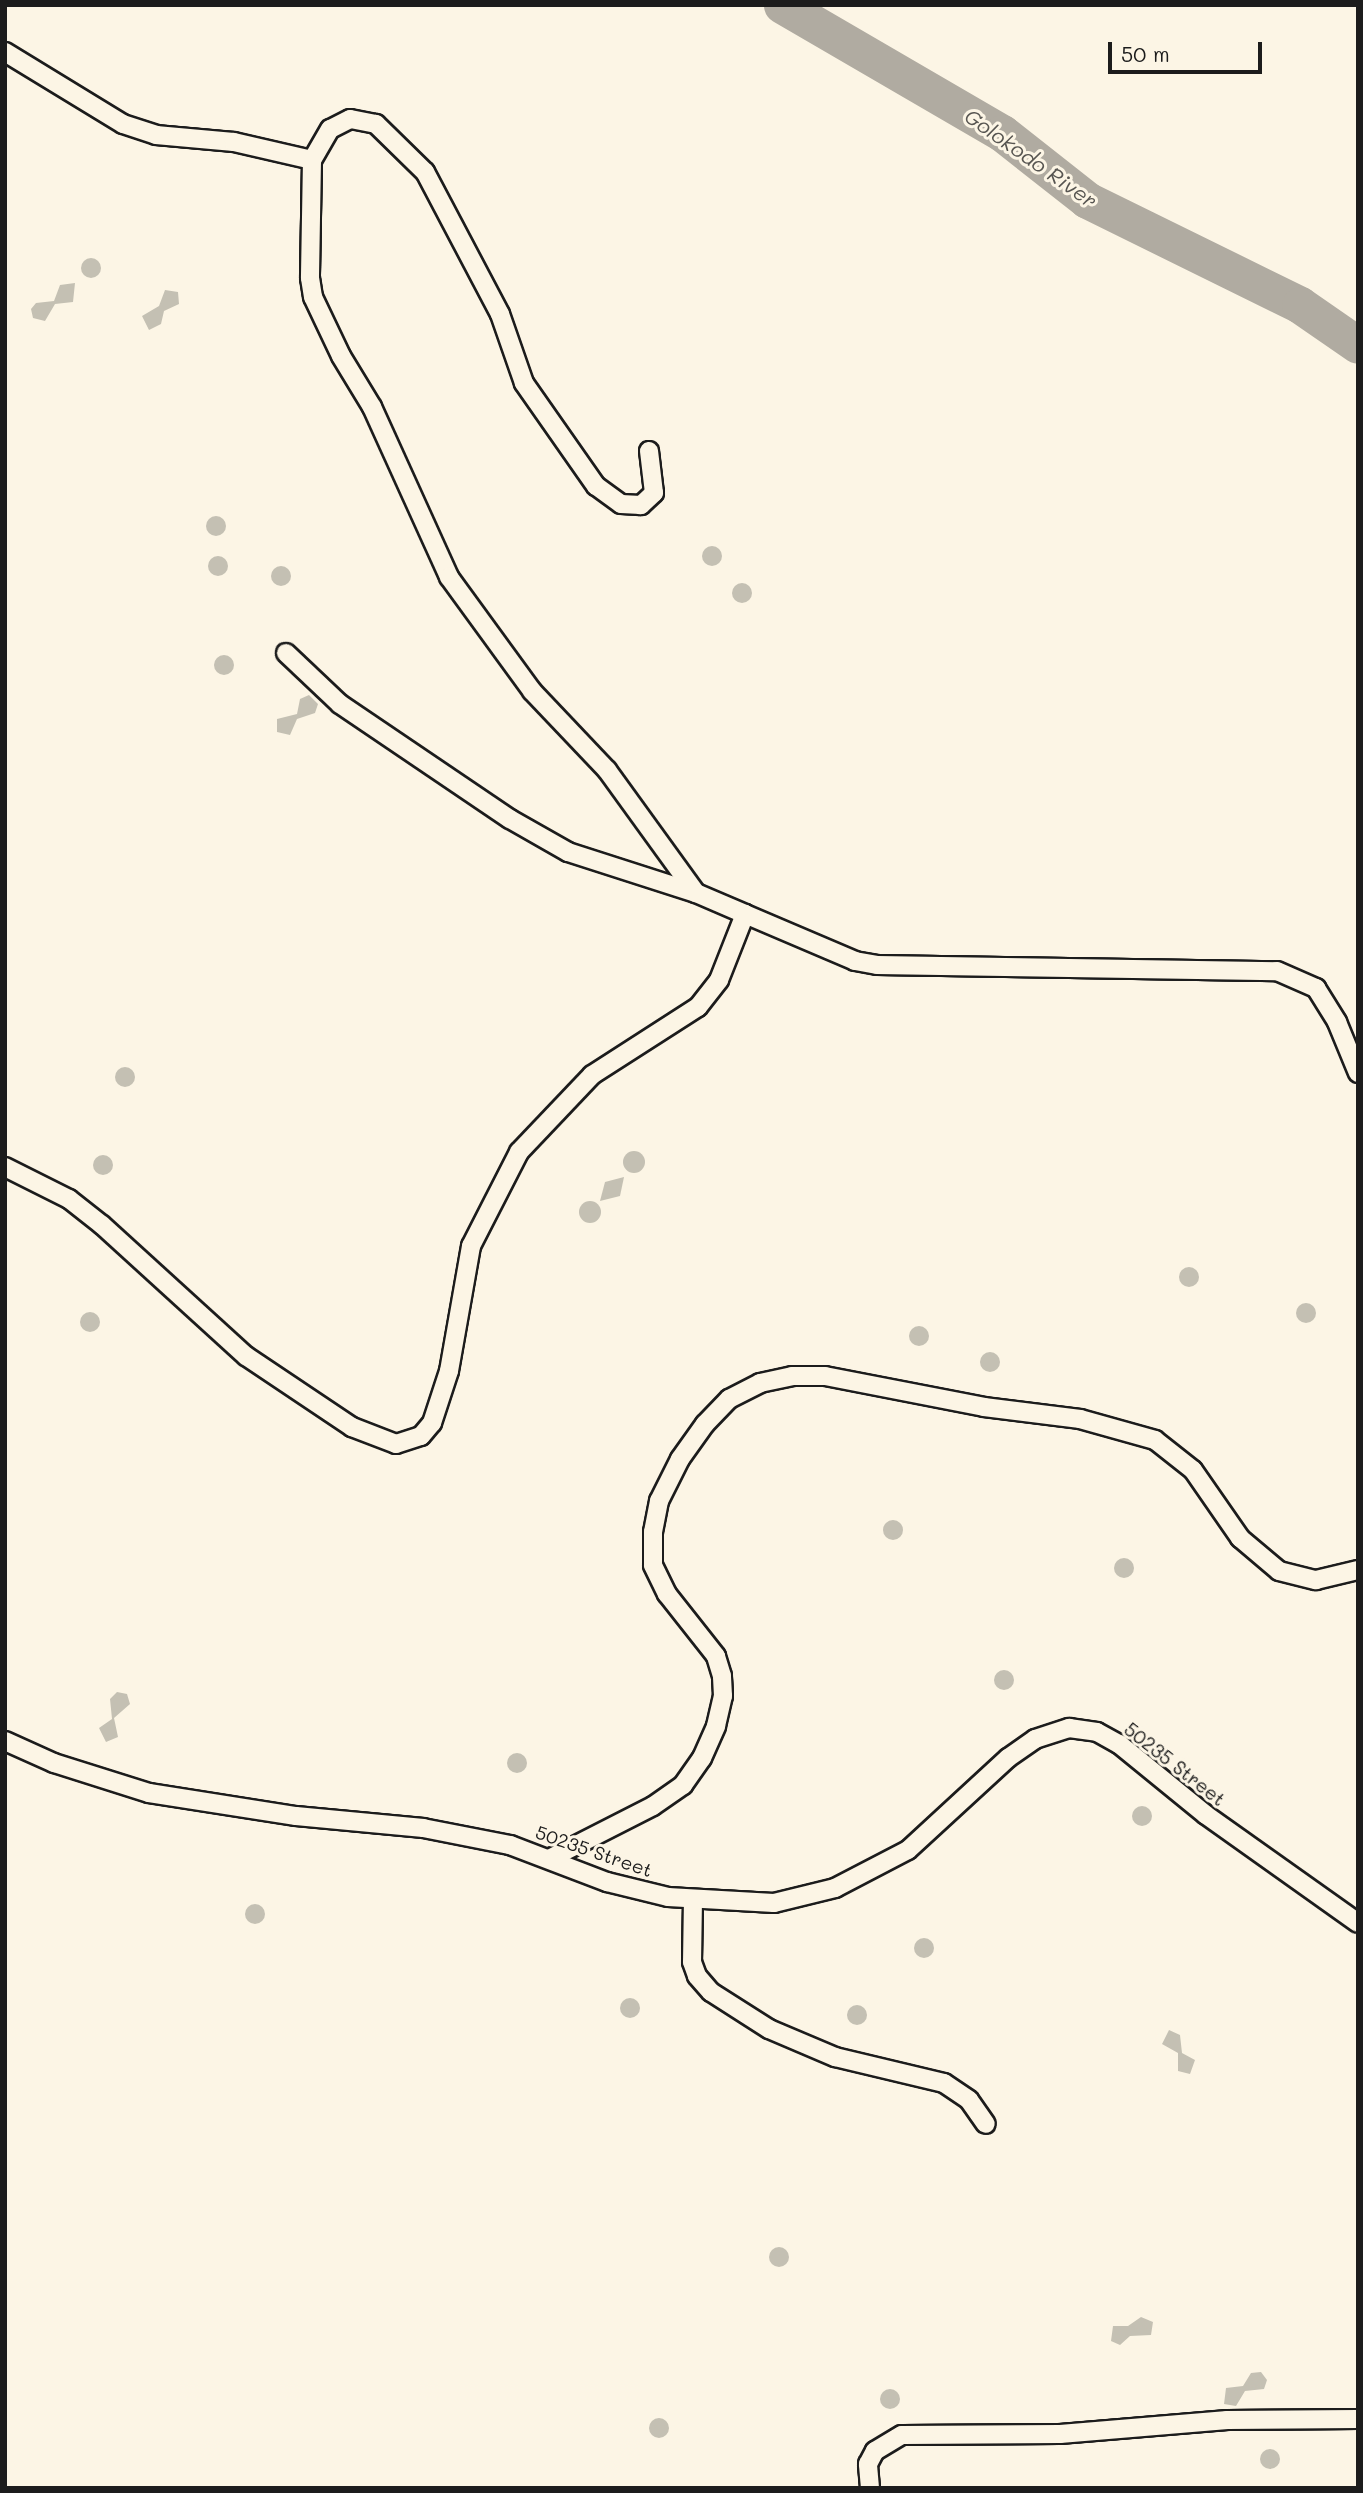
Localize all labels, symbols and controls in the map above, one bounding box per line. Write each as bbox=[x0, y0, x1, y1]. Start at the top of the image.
scale bar bbox=[1111, 28, 1265, 72]
text: 50 m bbox=[1121, 40, 1170, 67]
water label: Golokodo River bbox=[960, 103, 1102, 213]
street label: 50235 Street bbox=[1120, 1717, 1230, 1811]
street label: 50235 Street bbox=[533, 1820, 655, 1882]

